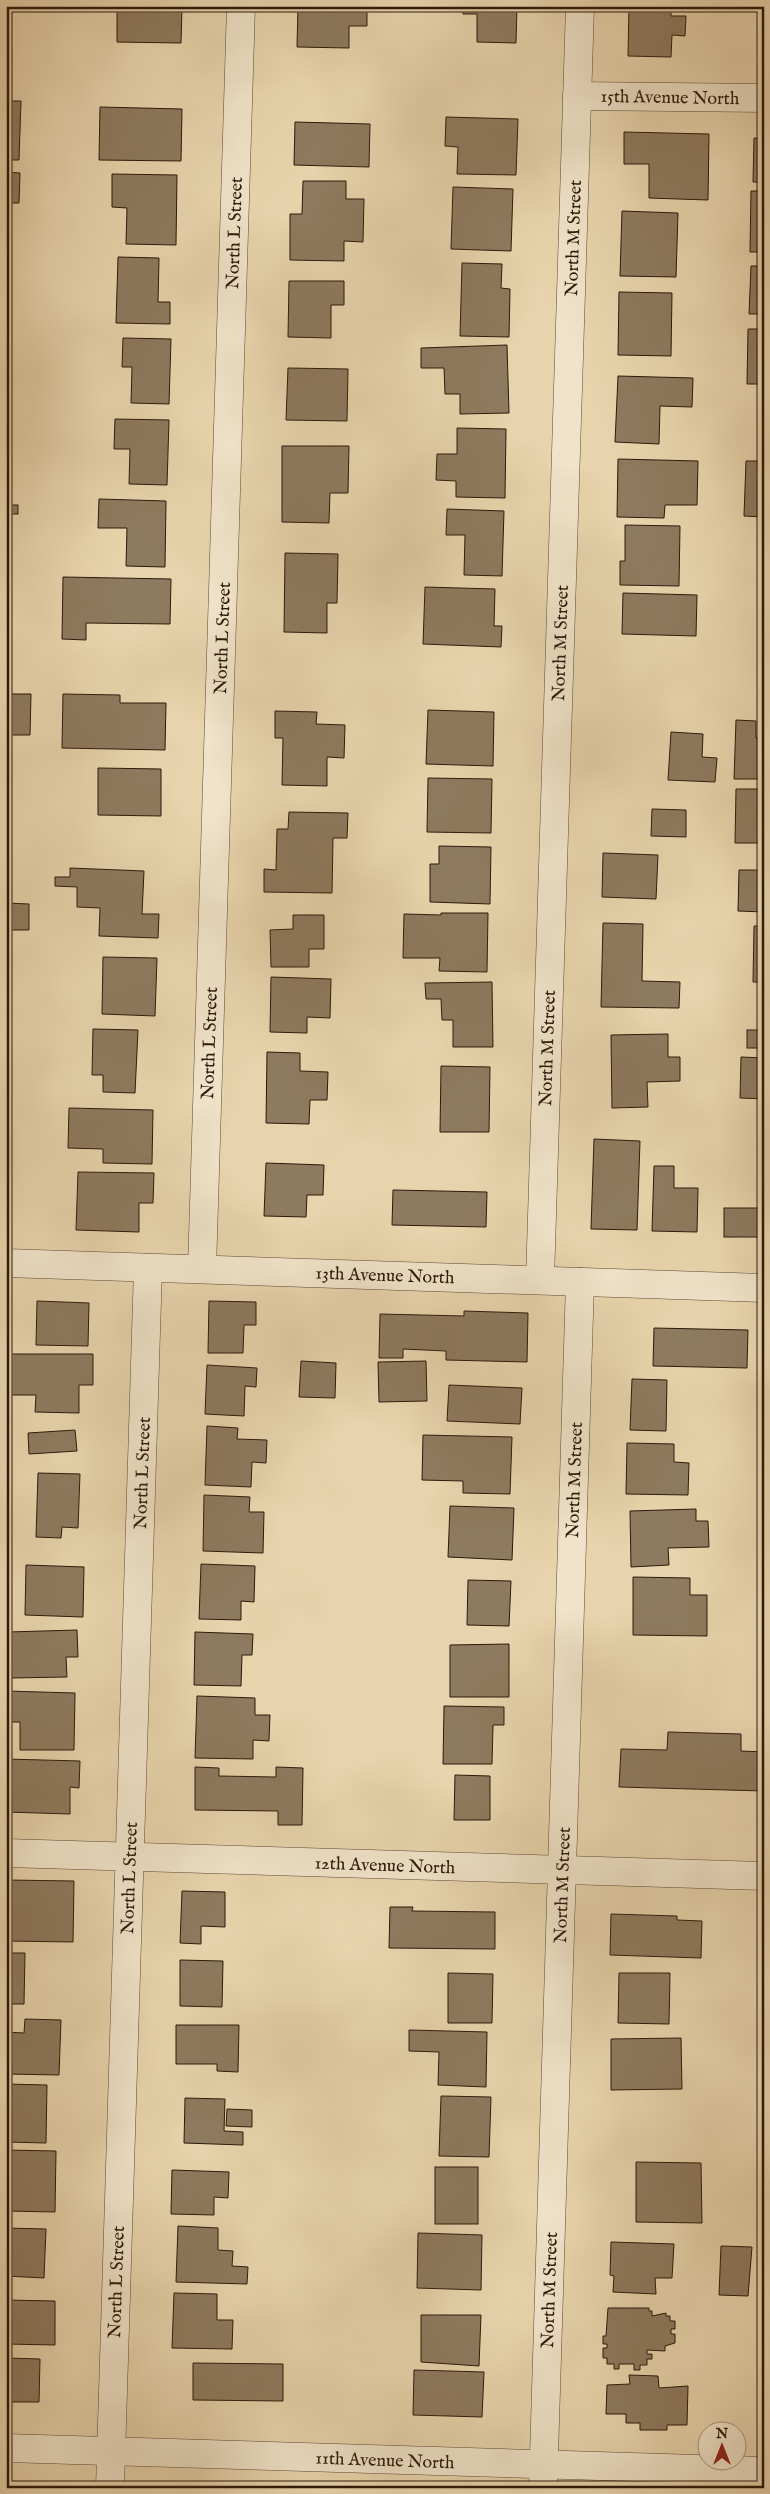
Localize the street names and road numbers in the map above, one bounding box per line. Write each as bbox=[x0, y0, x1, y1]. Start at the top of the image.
street label: 15th Avenue North bbox=[600, 86, 740, 111]
street label: North L Street bbox=[222, 176, 249, 290]
street label: North M Street bbox=[561, 179, 588, 297]
street label: North L Street bbox=[210, 581, 237, 695]
street label: North M Street bbox=[548, 584, 575, 702]
street label: North L Street bbox=[197, 986, 224, 1100]
street label: North M Street bbox=[535, 989, 562, 1107]
street label: 13th Avenue North bbox=[315, 1263, 455, 1290]
street label: North L Street bbox=[130, 1416, 157, 1530]
street label: North M Street bbox=[562, 1421, 589, 1539]
street label: North L Street bbox=[117, 1821, 144, 1935]
street label: North M Street bbox=[550, 1826, 577, 1944]
street label: 12th Avenue North bbox=[314, 1853, 456, 1880]
street label: North L Street bbox=[104, 2225, 131, 2339]
street label: North M Street bbox=[537, 2231, 564, 2349]
street label: 11th Avenue North bbox=[315, 2448, 455, 2475]

